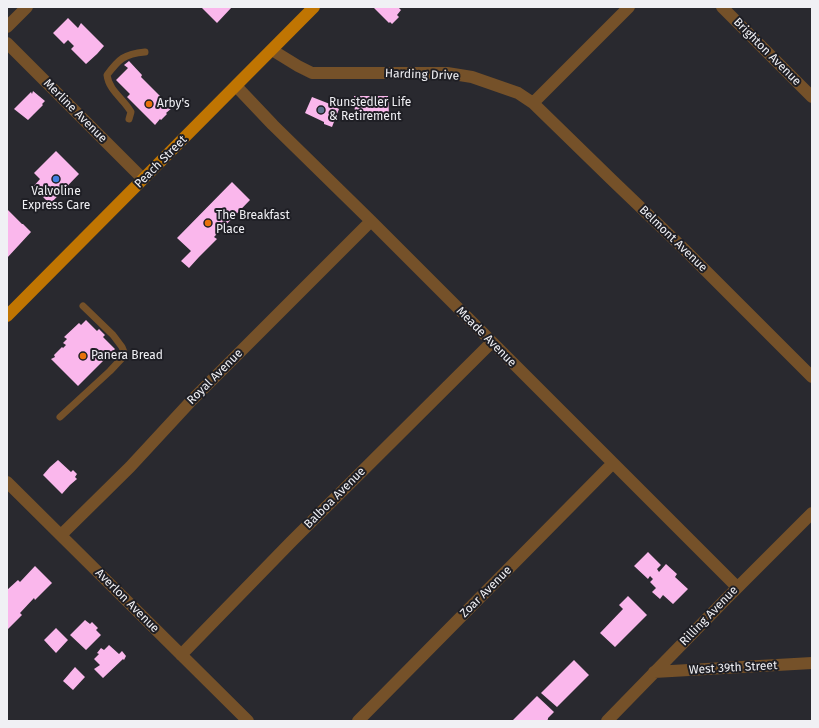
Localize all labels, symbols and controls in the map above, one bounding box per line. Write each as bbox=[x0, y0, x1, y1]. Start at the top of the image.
street label: Brighton Avenue bbox=[730, 15, 804, 89]
street label: Harding Drive bbox=[385, 67, 459, 83]
street label: Merline Avenue bbox=[40, 76, 110, 146]
place label: Runstedler Life & Retirement bbox=[329, 96, 411, 124]
place label: Arby's bbox=[157, 97, 190, 111]
marker: Arby's bbox=[144, 99, 154, 109]
marker: Runstedler Life & Retirement bbox=[316, 105, 326, 115]
street label: Peach Street bbox=[132, 133, 190, 191]
marker: Valvoline Express Care bbox=[51, 174, 61, 184]
place label: Valvoline Express Care bbox=[22, 185, 90, 213]
street label: Belmont Avenue bbox=[636, 203, 710, 275]
place label: The Breakfast Place bbox=[216, 209, 290, 237]
marker: The Breakfast Place bbox=[203, 218, 213, 228]
street label: Meade Avenue bbox=[453, 304, 519, 370]
street label: Royal Avenue bbox=[184, 346, 246, 408]
place label: Panera Bread bbox=[91, 349, 163, 363]
marker: Panera Bread bbox=[78, 351, 88, 361]
street label: Balboa Avenue bbox=[301, 464, 369, 532]
street label: Zoar Avenue bbox=[457, 563, 515, 621]
street label: Averlon Avenue bbox=[92, 566, 162, 636]
street label: Rilling Avenue bbox=[677, 583, 741, 649]
street label: West 39th Street bbox=[688, 658, 778, 678]

